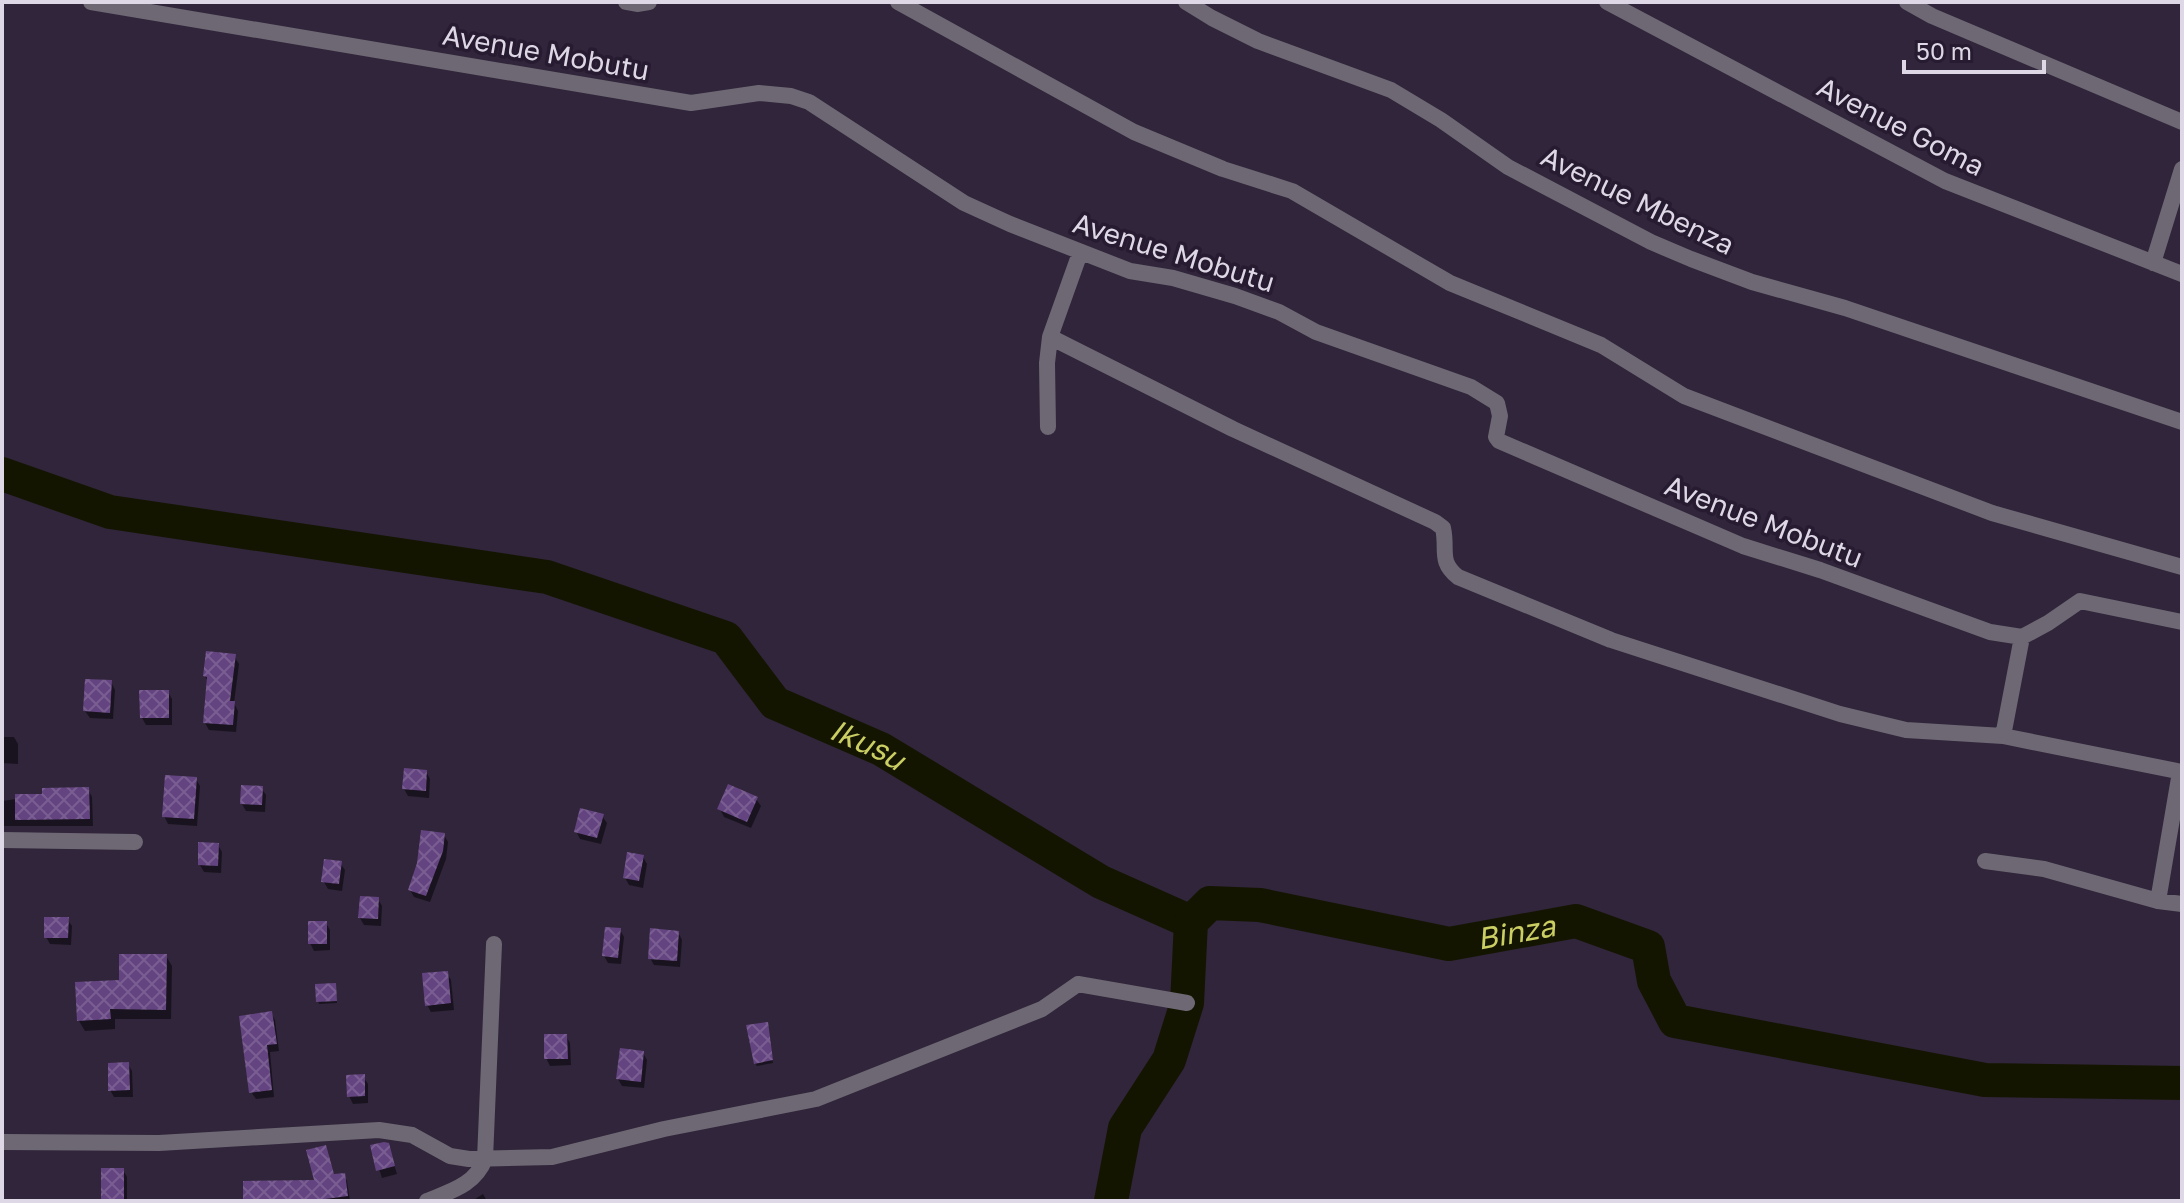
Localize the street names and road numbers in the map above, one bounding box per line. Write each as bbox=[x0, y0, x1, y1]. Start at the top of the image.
street label: Avenue Mobutu bbox=[440, 18, 652, 86]
street label: Avenue Goma bbox=[1812, 70, 1990, 182]
street label: Avenue Mbenza bbox=[1536, 139, 1740, 261]
street label: Avenue Mobutu bbox=[1069, 206, 1279, 298]
street label: Avenue Mobutu bbox=[1661, 468, 1867, 574]

